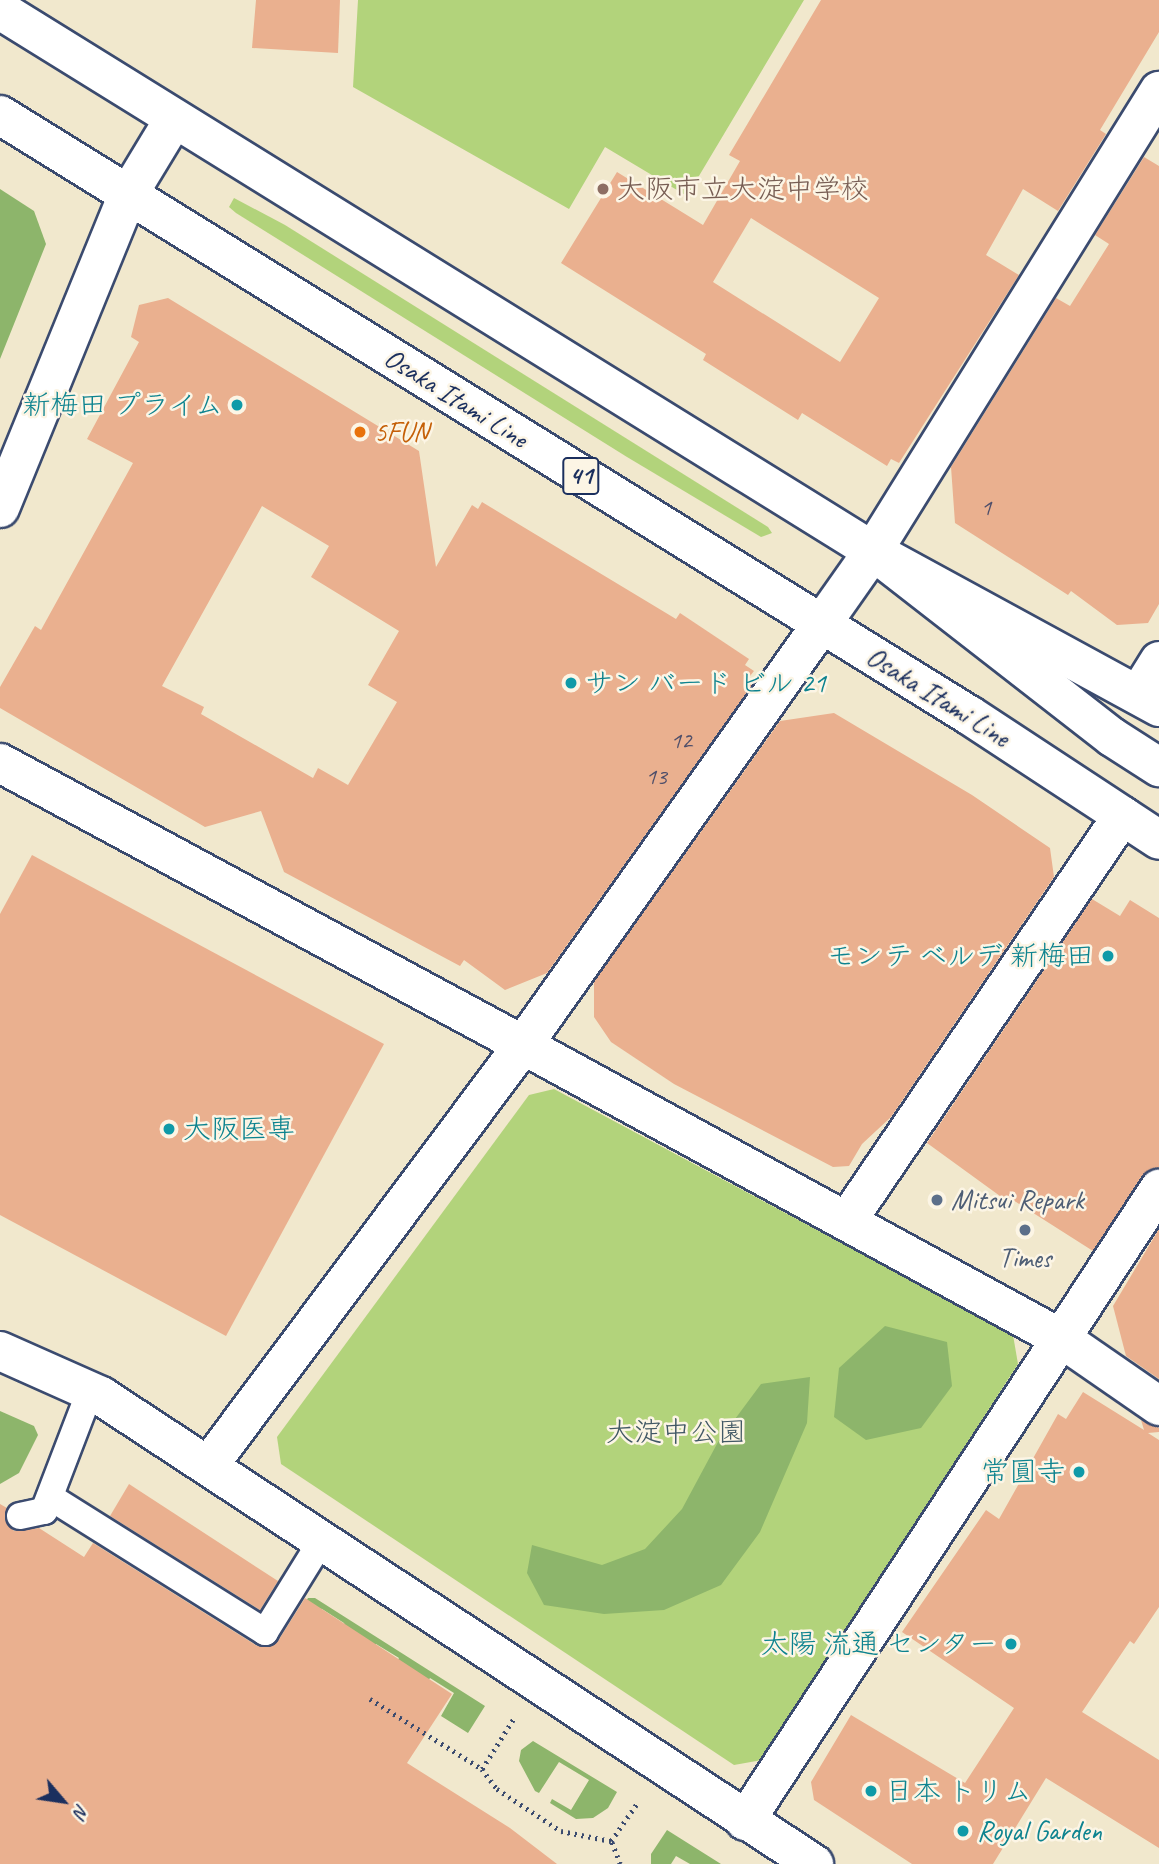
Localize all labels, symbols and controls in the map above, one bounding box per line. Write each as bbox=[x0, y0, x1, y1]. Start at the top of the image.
place label: 大阪市立大淀中学校 bbox=[617, 172, 869, 206]
marker: 大阪市立大淀中学校 bbox=[595, 181, 611, 197]
street label: Osaka Itami Line bbox=[377, 340, 535, 456]
place label: 新梅田 プライム bbox=[20, 388, 223, 422]
marker: 新梅田 プライム bbox=[229, 397, 245, 413]
place label: 5FUN bbox=[374, 415, 429, 449]
marker: 5FUN bbox=[352, 424, 368, 440]
road number: 41 bbox=[562, 454, 600, 498]
house number: 1 bbox=[981, 494, 991, 522]
street label: Osaka Itami Line bbox=[859, 639, 1017, 755]
place label: サン バード ビル 21 bbox=[585, 666, 827, 700]
marker: サン バード ビル 21 bbox=[563, 675, 579, 691]
house number: 12 bbox=[670, 727, 692, 755]
house number: 13 bbox=[645, 763, 667, 791]
place label: モンテ ベルデ 新梅田 bbox=[828, 939, 1094, 973]
marker: モンテ ベルデ 新梅田 bbox=[1100, 948, 1116, 964]
place label: 大阪医専 bbox=[183, 1112, 295, 1146]
marker: 大阪医専 bbox=[161, 1121, 177, 1137]
place label: Mitsui Repark bbox=[951, 1183, 1084, 1217]
marker: Mitsui Repark bbox=[929, 1192, 945, 1208]
marker: Times bbox=[1017, 1222, 1033, 1238]
place label: Times bbox=[999, 1241, 1051, 1275]
park label: 大淀中公園 bbox=[606, 1415, 746, 1449]
place label: 常圓寺 bbox=[981, 1455, 1065, 1489]
marker: 常圓寺 bbox=[1071, 1464, 1087, 1480]
place label: 太陽 流通 センター bbox=[759, 1627, 997, 1661]
marker: 太陽 流通 センター bbox=[1003, 1636, 1019, 1652]
north arrow bbox=[28, 1766, 98, 1836]
place label: 日本 トリム bbox=[885, 1774, 1032, 1808]
marker: 日本 トリム bbox=[863, 1783, 879, 1799]
text: N bbox=[68, 1800, 95, 1822]
place label: Royal Garden bbox=[977, 1814, 1102, 1848]
marker: Royal Garden bbox=[955, 1823, 971, 1839]

